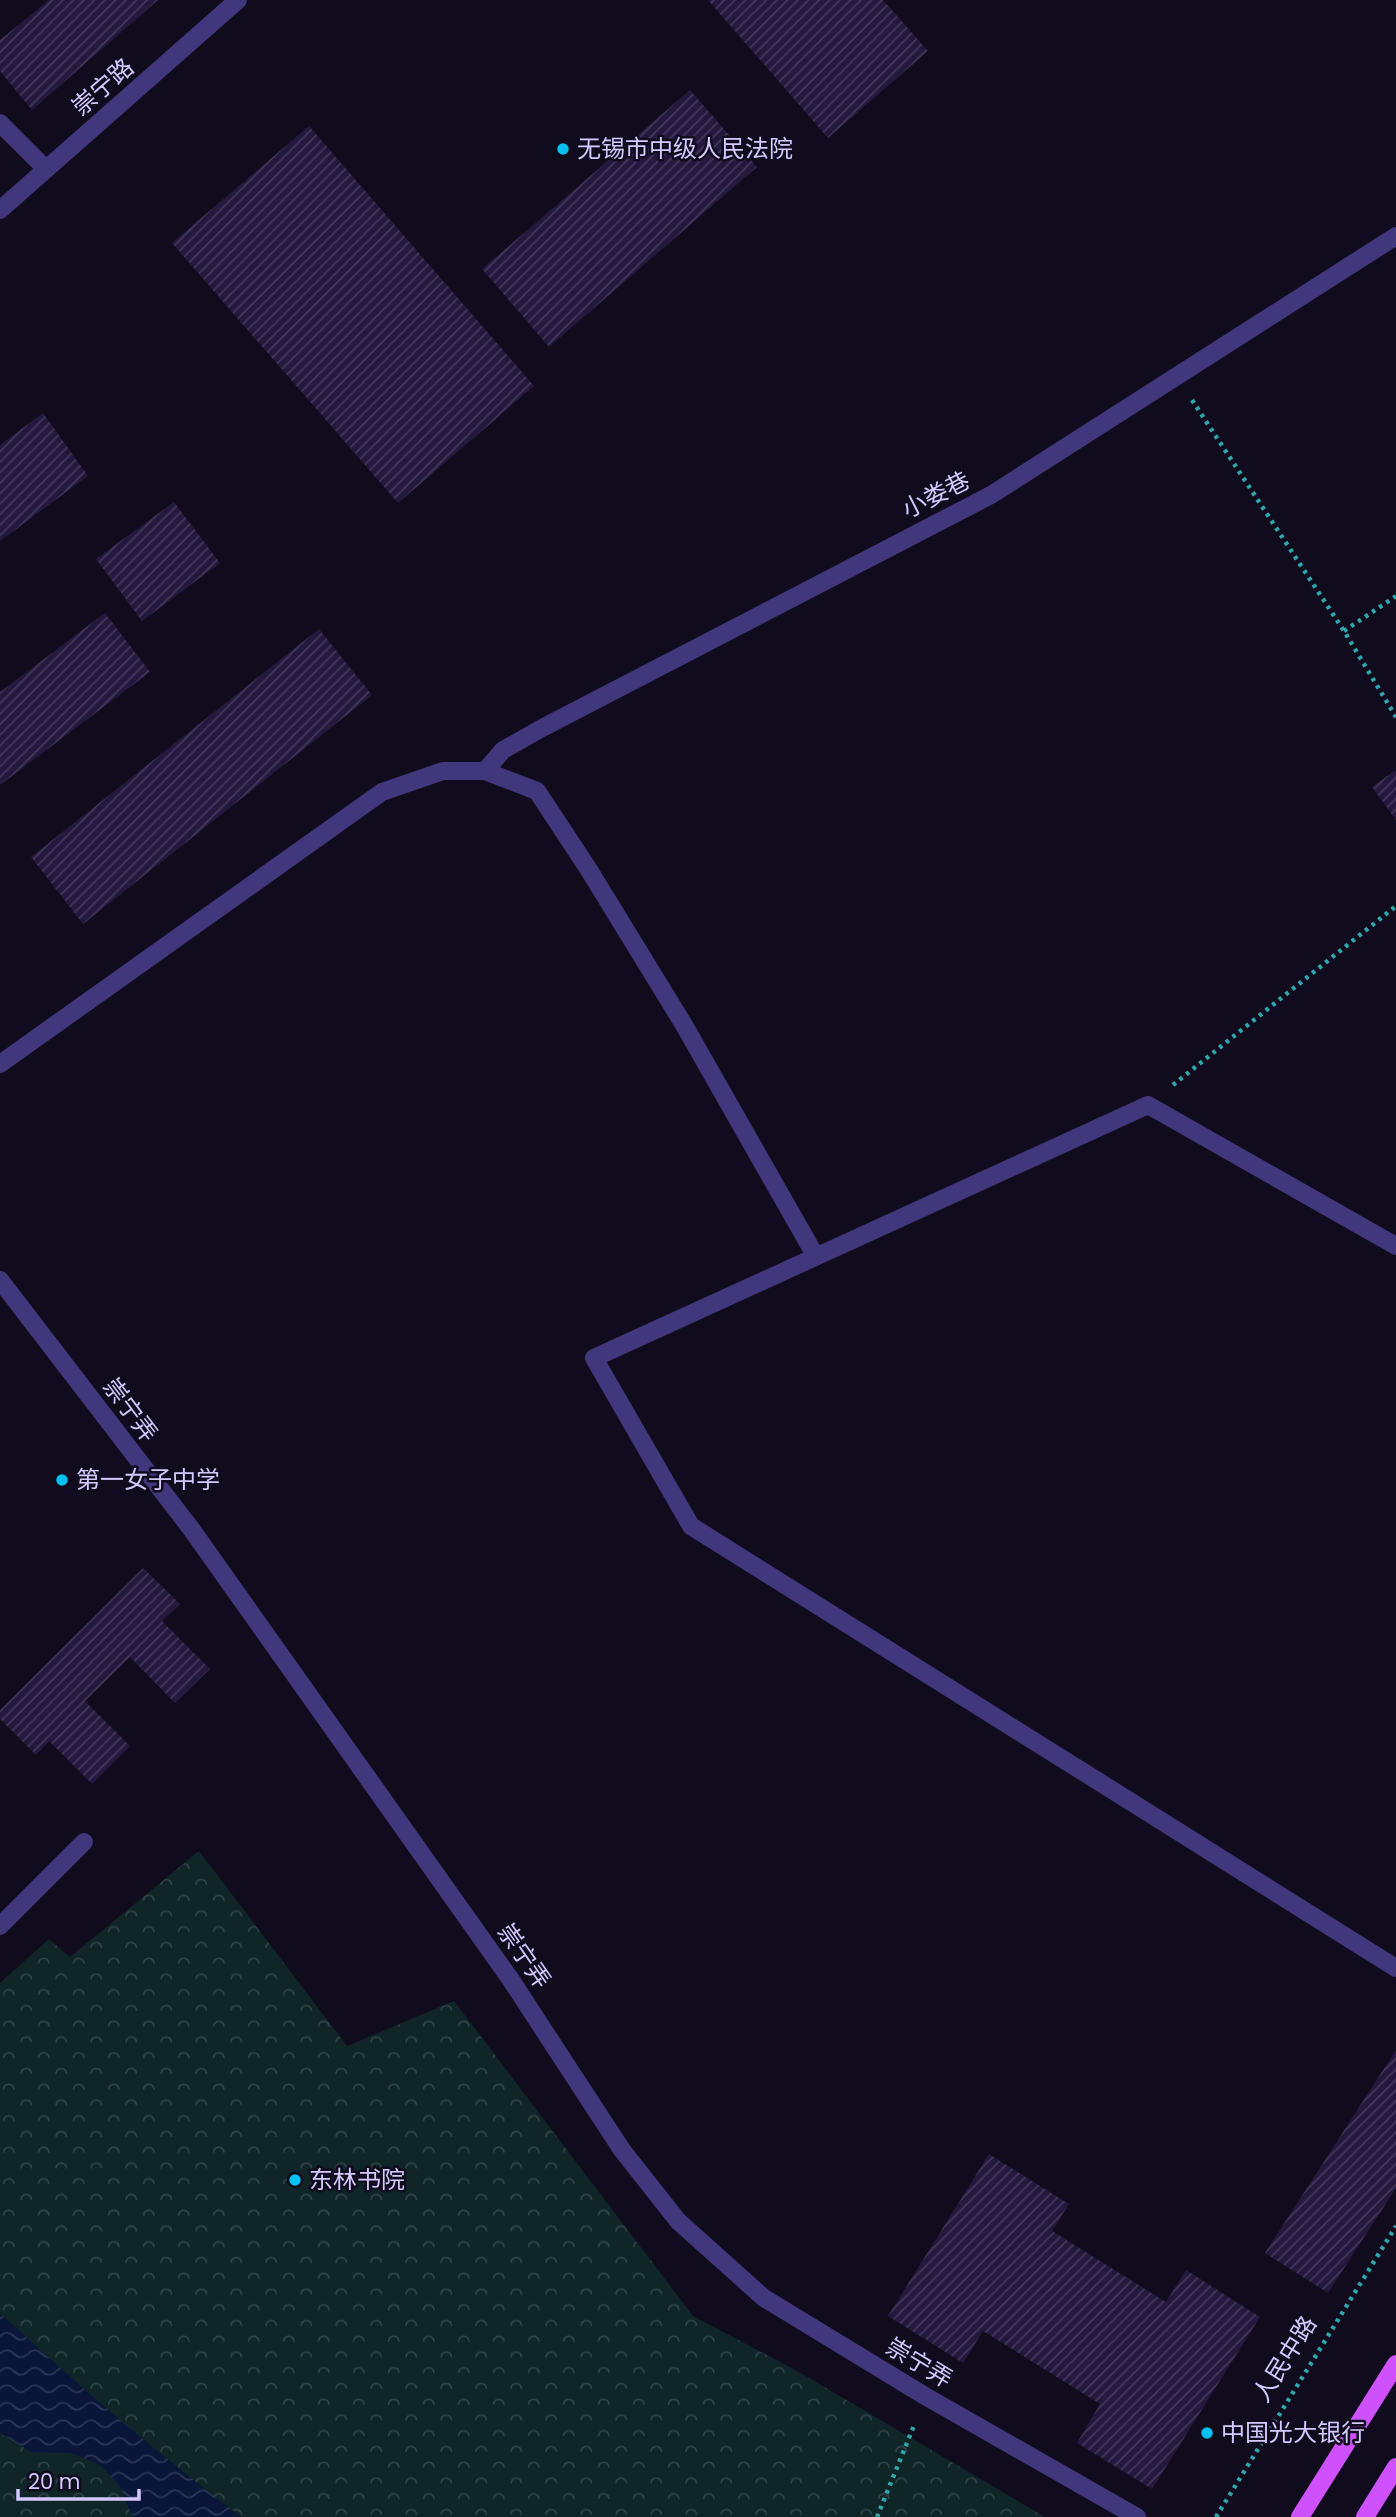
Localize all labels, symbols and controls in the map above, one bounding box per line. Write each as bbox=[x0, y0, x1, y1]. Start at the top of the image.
street label: 崇宁路 bbox=[65, 51, 141, 123]
place label: 无锡市中级人民法院 bbox=[577, 132, 793, 165]
marker: 无锡市中级人民法院 bbox=[555, 141, 571, 157]
street label: 小娄巷 bbox=[896, 464, 975, 526]
street label: 崇宁弄 bbox=[96, 1371, 165, 1448]
place label: 第一女子中学 bbox=[76, 1463, 220, 1496]
marker: 第一女子中学 bbox=[54, 1472, 70, 1488]
street label: 崇宁弄 bbox=[490, 1917, 559, 1995]
place label: 东林书院 bbox=[309, 2163, 405, 2196]
marker: 东林书院 bbox=[287, 2172, 303, 2188]
street label: 人民中路 bbox=[1245, 2309, 1324, 2408]
street label: 崇宁弄 bbox=[880, 2330, 959, 2395]
place label: 中国光大银行 bbox=[1221, 2416, 1365, 2449]
marker: 中国光大银行 bbox=[1199, 2425, 1215, 2441]
scale bar bbox=[18, 2458, 138, 2502]
text: 20 m bbox=[28, 2467, 81, 2496]

